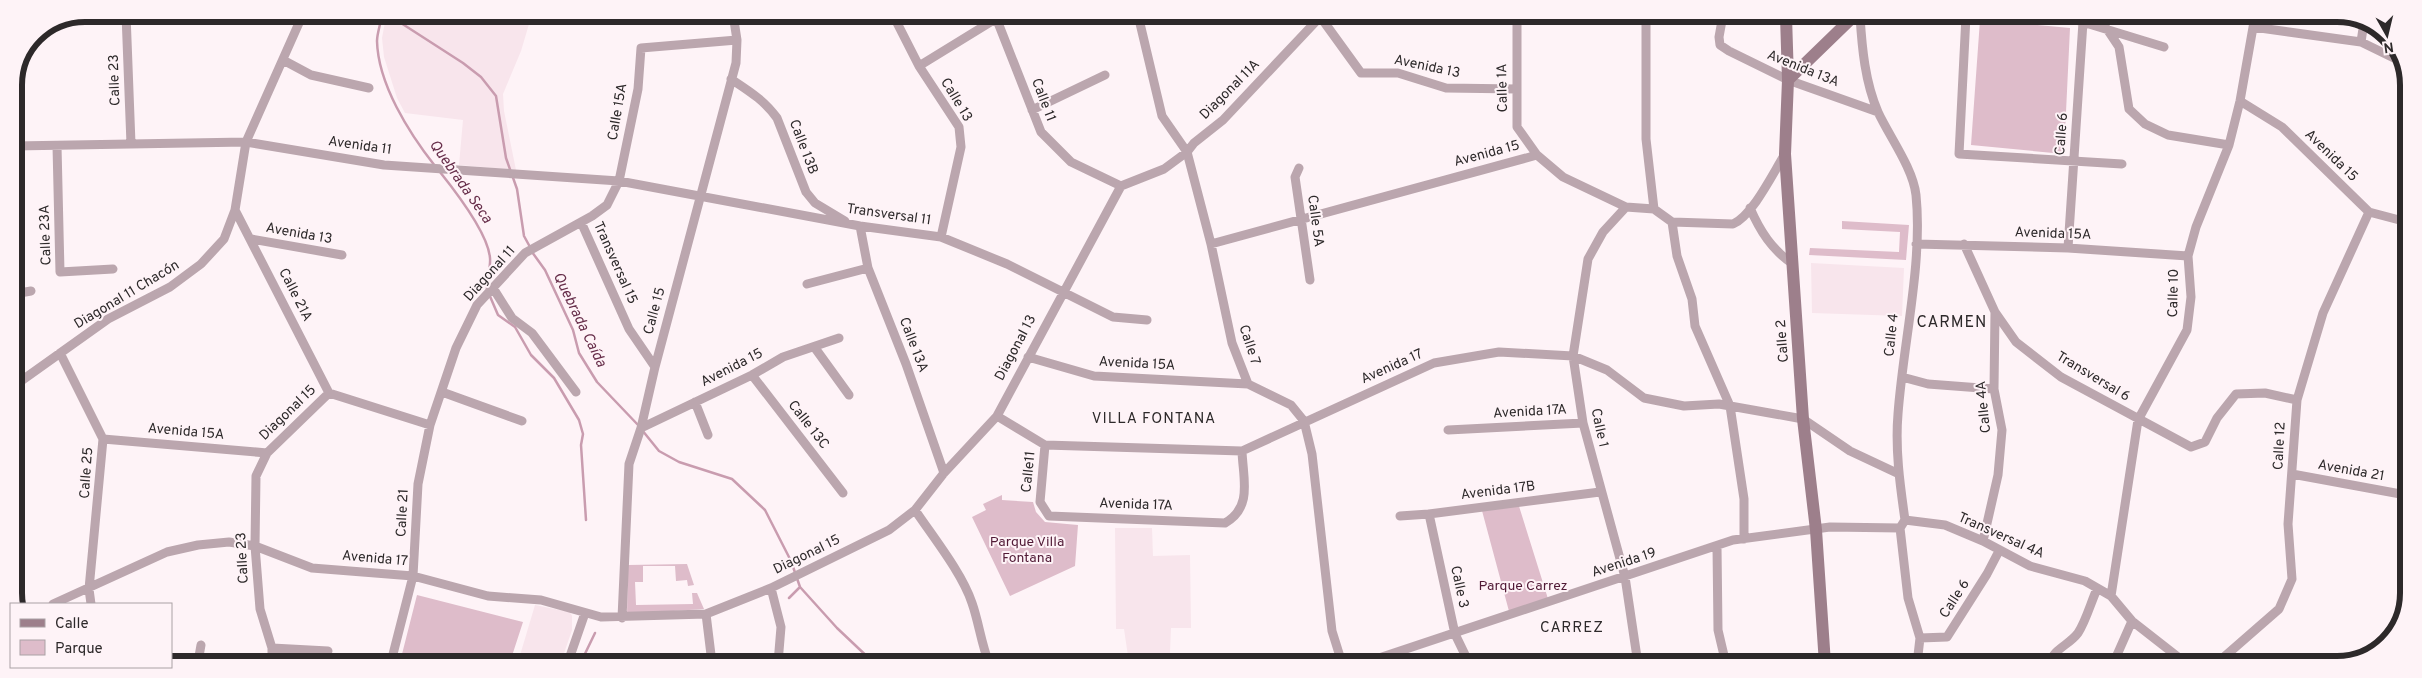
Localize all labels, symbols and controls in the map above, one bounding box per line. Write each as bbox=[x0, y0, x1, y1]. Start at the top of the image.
north arrow bbox=[2362, 10, 2412, 60]
text: N bbox=[2382, 37, 2395, 56]
street label: Avenida 13A bbox=[1764, 47, 1842, 91]
street label: Avenida 13 bbox=[1392, 52, 1462, 82]
street label: Calle 23 bbox=[106, 54, 124, 106]
street label: Diagonal 11A bbox=[1196, 56, 1264, 124]
street label: Calle 1A bbox=[1494, 63, 1512, 113]
street label: Calle 13 bbox=[936, 75, 976, 125]
street label: Calle 11 bbox=[1027, 76, 1059, 124]
street label: Calle 15A bbox=[605, 82, 631, 142]
street label: Calle 6 bbox=[2052, 112, 2072, 156]
street label: Calle 13B bbox=[785, 117, 821, 177]
street label: Avenida 15 bbox=[2301, 126, 2361, 186]
street label: Avenida 11 bbox=[327, 133, 393, 159]
water label: Quebrada Seca bbox=[424, 136, 496, 228]
street label: Avenida 15 bbox=[1452, 137, 1522, 171]
street label: Calle 5A bbox=[1303, 194, 1327, 248]
street label: Transversal 11 bbox=[846, 201, 932, 229]
street label: Calle 23A bbox=[36, 204, 56, 266]
street label: Transversal 15 bbox=[589, 219, 641, 307]
street label: Avenida 13 bbox=[264, 220, 334, 248]
street label: Avenida 15A bbox=[2014, 224, 2092, 244]
street label: Diagonal 11 bbox=[461, 243, 519, 305]
street label: Diagonal 11 Chacón bbox=[71, 257, 183, 333]
street label: Calle 21A bbox=[274, 266, 316, 324]
street label: Calle 10 bbox=[2165, 268, 2183, 318]
water label: Quebrada Caída bbox=[548, 269, 610, 371]
street label: Calle 15 bbox=[641, 285, 669, 337]
street label: Diagonal 13 bbox=[992, 312, 1040, 384]
street label: Calle 4 bbox=[1881, 313, 1903, 357]
district label: CARMEN bbox=[1917, 313, 1987, 333]
street label: Calle 13A bbox=[895, 315, 931, 375]
street label: Calle 2 bbox=[1773, 319, 1793, 363]
street label: Calle 7 bbox=[1235, 323, 1263, 367]
street label: Avenida 15 bbox=[698, 345, 766, 391]
street label: Avenida 17 bbox=[1358, 346, 1426, 388]
street label: Transversal 6 bbox=[2053, 348, 2133, 406]
street label: Avenida 15A bbox=[1098, 354, 1176, 374]
street label: Calle 4A bbox=[1973, 380, 1995, 434]
street label: Diagonal 15 bbox=[256, 382, 320, 444]
street label: Calle 13C bbox=[784, 397, 832, 453]
street label: Avenida 17A bbox=[1493, 402, 1567, 422]
street label: Calle 1 bbox=[1587, 407, 1611, 449]
district label: VILLA FONTANA bbox=[1092, 410, 1216, 429]
street label: Avenida 15A bbox=[147, 420, 225, 444]
street label: Calle 12 bbox=[2270, 421, 2290, 471]
street label: Calle 25 bbox=[77, 447, 97, 499]
street label: Calle11 bbox=[1018, 450, 1040, 494]
street label: Avenida 21 bbox=[2316, 457, 2386, 485]
street label: Avenida 17B bbox=[1460, 478, 1536, 504]
street label: Calle 21 bbox=[393, 488, 413, 538]
street label: Avenida 17A bbox=[1099, 495, 1173, 515]
street label: Transversal 4A bbox=[1955, 509, 2047, 563]
street label: Diagonal 15 bbox=[771, 531, 843, 579]
street label: Calle 23 bbox=[233, 532, 253, 584]
park label: Parque Villa Fontana bbox=[990, 534, 1064, 567]
street label: Avenida 19 bbox=[1589, 545, 1659, 581]
street label: Avenida 17 bbox=[341, 548, 409, 570]
street label: Calle 3 bbox=[1446, 564, 1472, 610]
street label: Calle 6 bbox=[1936, 576, 1974, 622]
park label: Parque Carrez bbox=[1478, 578, 1568, 595]
legend bbox=[10, 603, 172, 668]
text: Calle bbox=[55, 615, 89, 634]
district label: CARREZ bbox=[1540, 619, 1604, 638]
text: Parque bbox=[55, 640, 103, 659]

